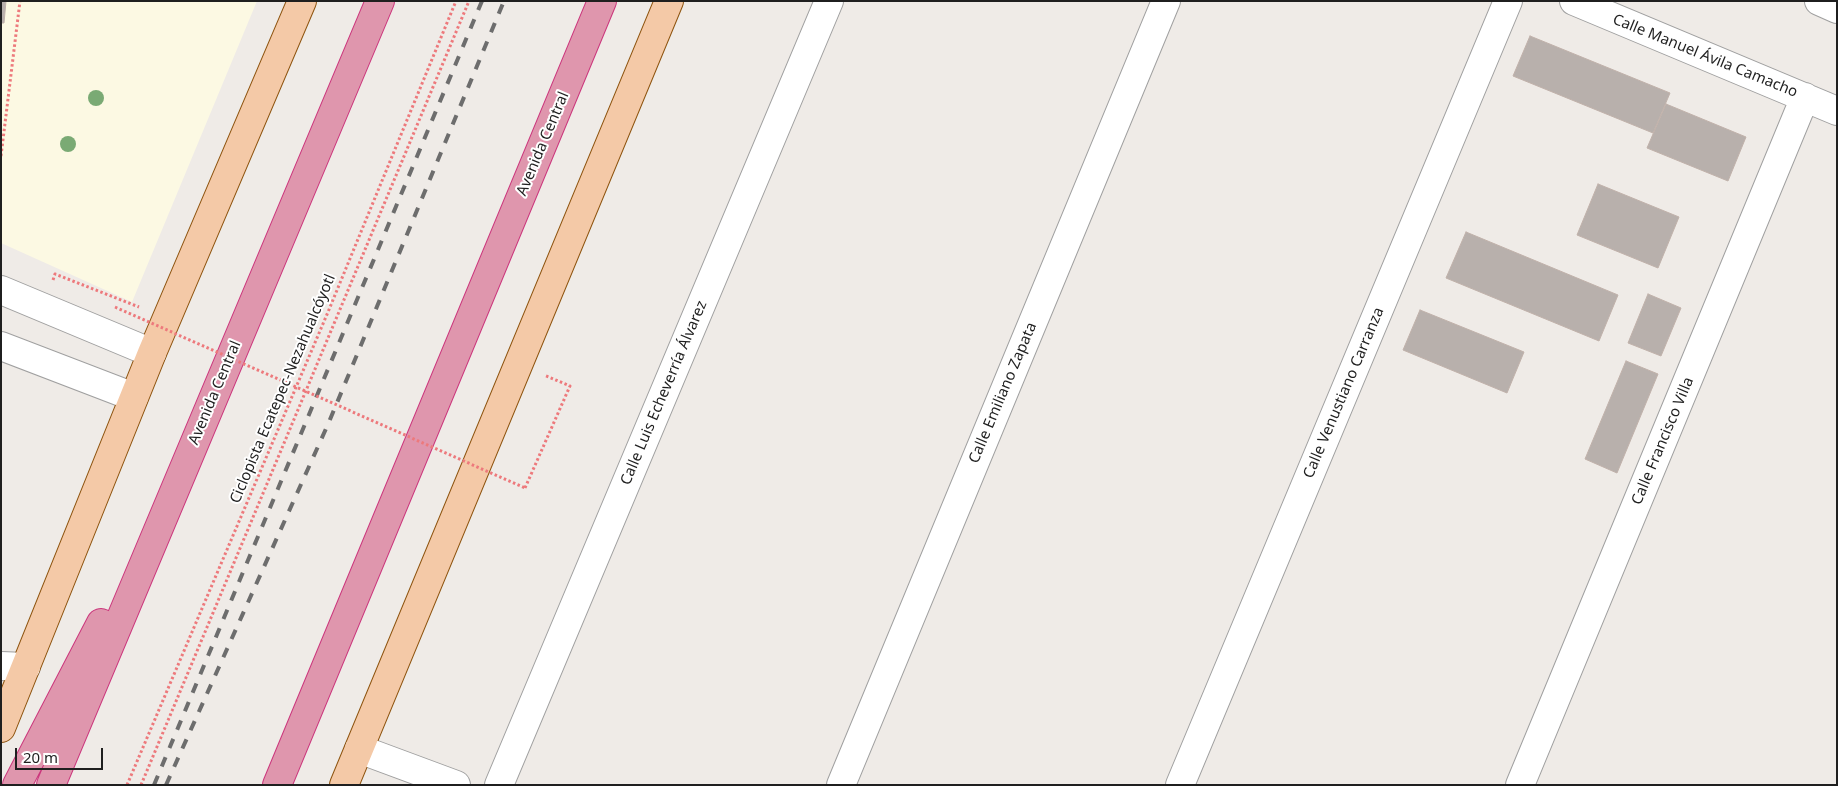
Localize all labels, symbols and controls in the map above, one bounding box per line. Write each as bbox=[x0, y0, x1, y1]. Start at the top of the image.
street label: Calle Manuel Ávila Camacho bbox=[1610, 11, 1800, 101]
street label: Avenida Central bbox=[513, 89, 573, 199]
street label: Ciclopista Ecatepec-Nezahualcóyotl bbox=[226, 272, 340, 506]
street label: Calle Luis Echeverría Álvarez bbox=[617, 298, 711, 488]
street label: Calle Venustiano Carranza bbox=[1300, 305, 1388, 481]
street label: Calle Emiliano Zapata bbox=[965, 320, 1041, 466]
street label: Avenida Central bbox=[185, 338, 245, 448]
street label: Calle Francisco Villa bbox=[1628, 375, 1698, 507]
scale bar bbox=[18, 738, 105, 770]
text: 20 m bbox=[23, 747, 58, 767]

